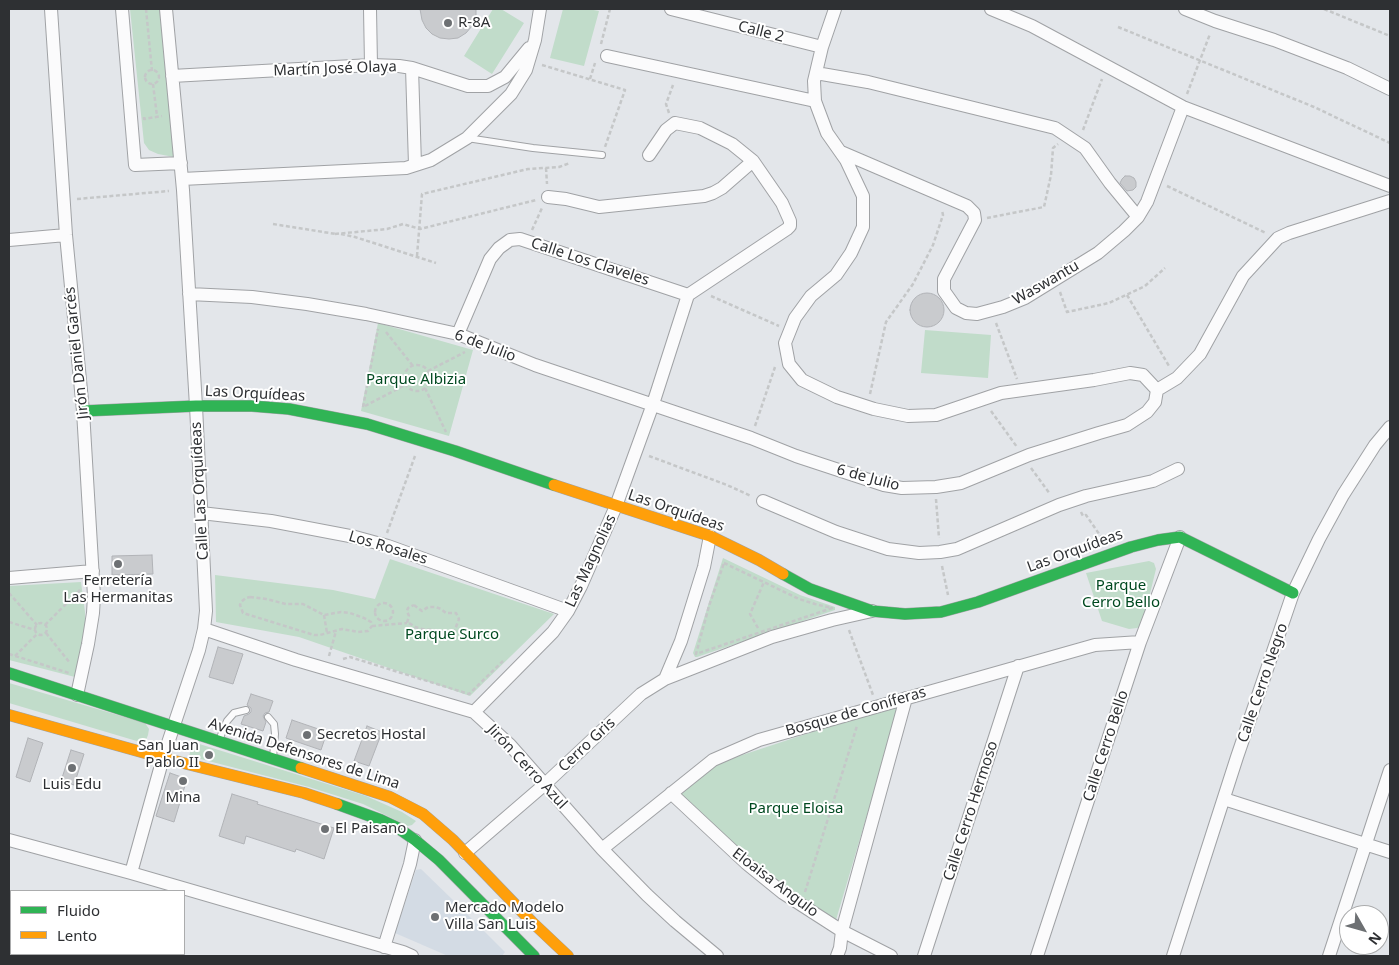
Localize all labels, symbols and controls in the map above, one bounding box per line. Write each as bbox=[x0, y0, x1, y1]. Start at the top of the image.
place label: R-8A bbox=[458, 14, 490, 32]
marker: R-8A bbox=[442, 17, 454, 29]
street label: Calle 2 bbox=[736, 18, 786, 46]
street label: Martín José Olaya bbox=[273, 58, 397, 80]
street label: Calle Los Claveles bbox=[529, 234, 651, 290]
street label: Waswantu bbox=[1010, 257, 1082, 309]
street label: Jirón Daniel Garcés bbox=[61, 286, 93, 420]
street label: 6 de Julio bbox=[452, 326, 518, 366]
park label: Parque Albizia bbox=[366, 371, 466, 389]
street label: Las Orquídeas bbox=[204, 382, 306, 406]
street label: Calle Las Orquídeas bbox=[187, 421, 213, 561]
street label: 6 de Julio bbox=[835, 461, 901, 495]
street label: Las Orquídeas bbox=[626, 486, 726, 536]
street label: Las Magnolias bbox=[562, 512, 620, 610]
street label: Las Orquídeas bbox=[1025, 525, 1125, 577]
street label: Los Rosales bbox=[346, 527, 430, 569]
marker: Ferretería Las Hermanitas bbox=[112, 558, 124, 570]
place label: Ferretería Las Hermanitas bbox=[63, 572, 173, 607]
park label: Parque Cerro Bello bbox=[1082, 577, 1160, 612]
street label: Calle Cerro Negro bbox=[1234, 621, 1292, 745]
park label: Parque Surco bbox=[405, 626, 499, 644]
street label: Bosque de Coníferas bbox=[784, 683, 928, 741]
street label: Calle Cerro Bello bbox=[1080, 688, 1132, 804]
street label: Cerro Gris bbox=[555, 714, 619, 776]
street label: Avenida Defensores de Lima bbox=[206, 715, 402, 793]
street label: Jirón Cerro Azul bbox=[483, 721, 571, 813]
place label: Secretos Hostal bbox=[317, 726, 426, 744]
marker: Secretos Hostal bbox=[301, 729, 313, 741]
place label: San Juan Pablo II bbox=[138, 737, 199, 772]
street label: Calle Cerro Hermoso bbox=[940, 739, 1002, 883]
marker: San Juan Pablo II bbox=[203, 749, 215, 761]
marker: Luis Edu bbox=[66, 762, 78, 774]
marker: Mina bbox=[177, 775, 189, 787]
place label: Luis Edu bbox=[43, 776, 101, 794]
place label: Mina bbox=[165, 789, 201, 807]
park label: Parque Eloisa bbox=[749, 800, 843, 818]
place label: El Paisano bbox=[335, 820, 406, 838]
marker: El Paisano bbox=[319, 823, 331, 835]
street label: Eloaisa Angulo bbox=[728, 845, 822, 921]
legend bbox=[10, 890, 185, 955]
place label: Mercado Modelo Villa San Luis bbox=[445, 899, 564, 934]
text: Fluido bbox=[57, 900, 100, 920]
north arrow bbox=[1339, 905, 1389, 955]
marker: Mercado Modelo Villa San Luis bbox=[429, 911, 441, 923]
text: Lento bbox=[57, 925, 97, 945]
text: N bbox=[1364, 929, 1386, 949]

